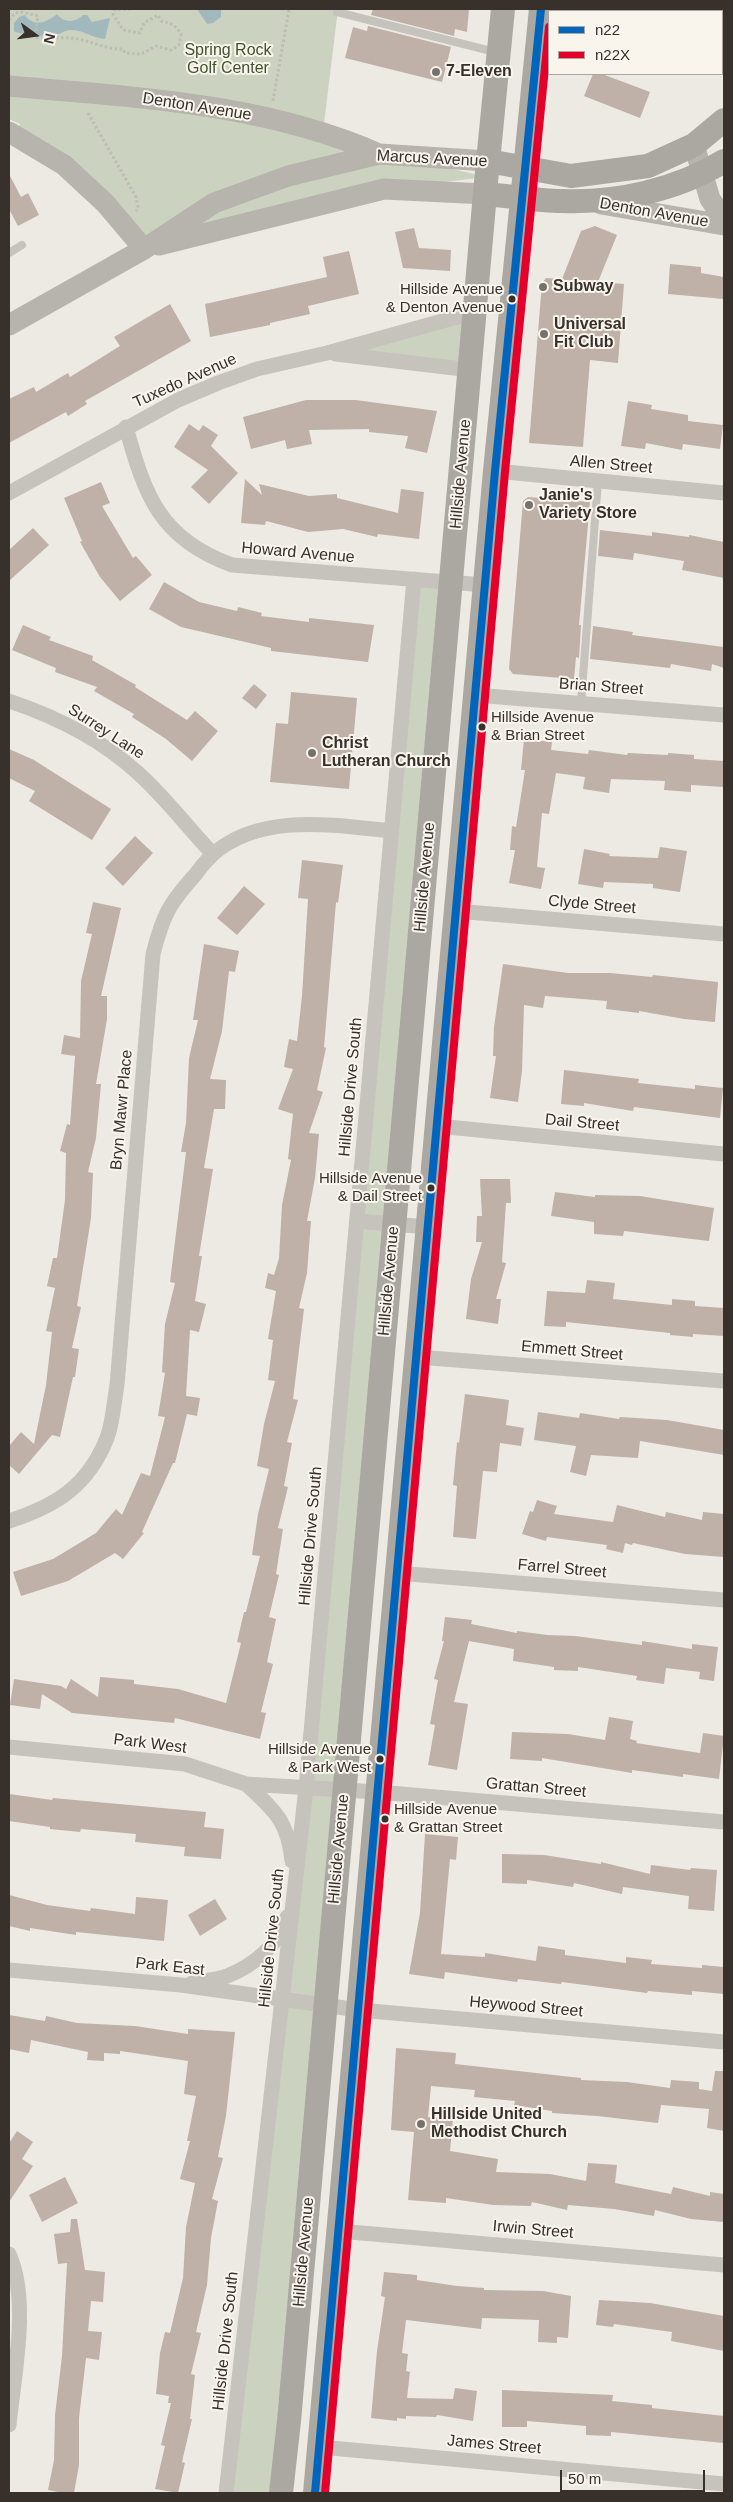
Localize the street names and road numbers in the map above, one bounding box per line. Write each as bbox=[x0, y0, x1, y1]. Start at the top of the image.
street label: Denton Avenue bbox=[141, 89, 253, 125]
street label: Marcus Avenue bbox=[376, 147, 488, 171]
street label: Denton Avenue bbox=[598, 194, 710, 232]
street label: Tuxedo Avenue bbox=[130, 350, 240, 412]
street label: Hillside Avenue bbox=[447, 418, 475, 530]
street label: Allen Street bbox=[569, 452, 653, 478]
street label: Howard Avenue bbox=[241, 538, 355, 568]
street label: Brian Street bbox=[558, 674, 644, 700]
street label: Surrey Lane bbox=[64, 700, 148, 764]
street label: Hillside Avenue bbox=[411, 821, 439, 933]
street label: Clyde Street bbox=[547, 892, 637, 918]
street label: Hillside Drive South bbox=[335, 1017, 367, 1157]
street label: Bryn Mawr Place bbox=[107, 1049, 137, 1171]
street label: Dail Street bbox=[544, 1110, 620, 1136]
street label: Hillside Avenue bbox=[375, 1225, 403, 1337]
street label: Emmett Street bbox=[520, 1337, 624, 1365]
street label: Hillside Drive South bbox=[295, 1466, 327, 1606]
street label: Farrel Street bbox=[517, 1556, 607, 1582]
street label: Park West bbox=[112, 1730, 188, 1758]
street label: Grattan Street bbox=[485, 1774, 587, 1802]
street label: Hillside Avenue bbox=[325, 1793, 353, 1905]
street label: Hillside Drive South bbox=[255, 1868, 289, 2008]
street label: Park East bbox=[135, 1954, 205, 1980]
street label: Heywood Street bbox=[468, 1992, 584, 2022]
street label: Hillside Avenue bbox=[290, 2196, 318, 2308]
street label: Irwin Street bbox=[492, 2217, 574, 2243]
street label: Hillside Drive South bbox=[209, 2271, 243, 2411]
street label: James Street bbox=[446, 2431, 542, 2459]

